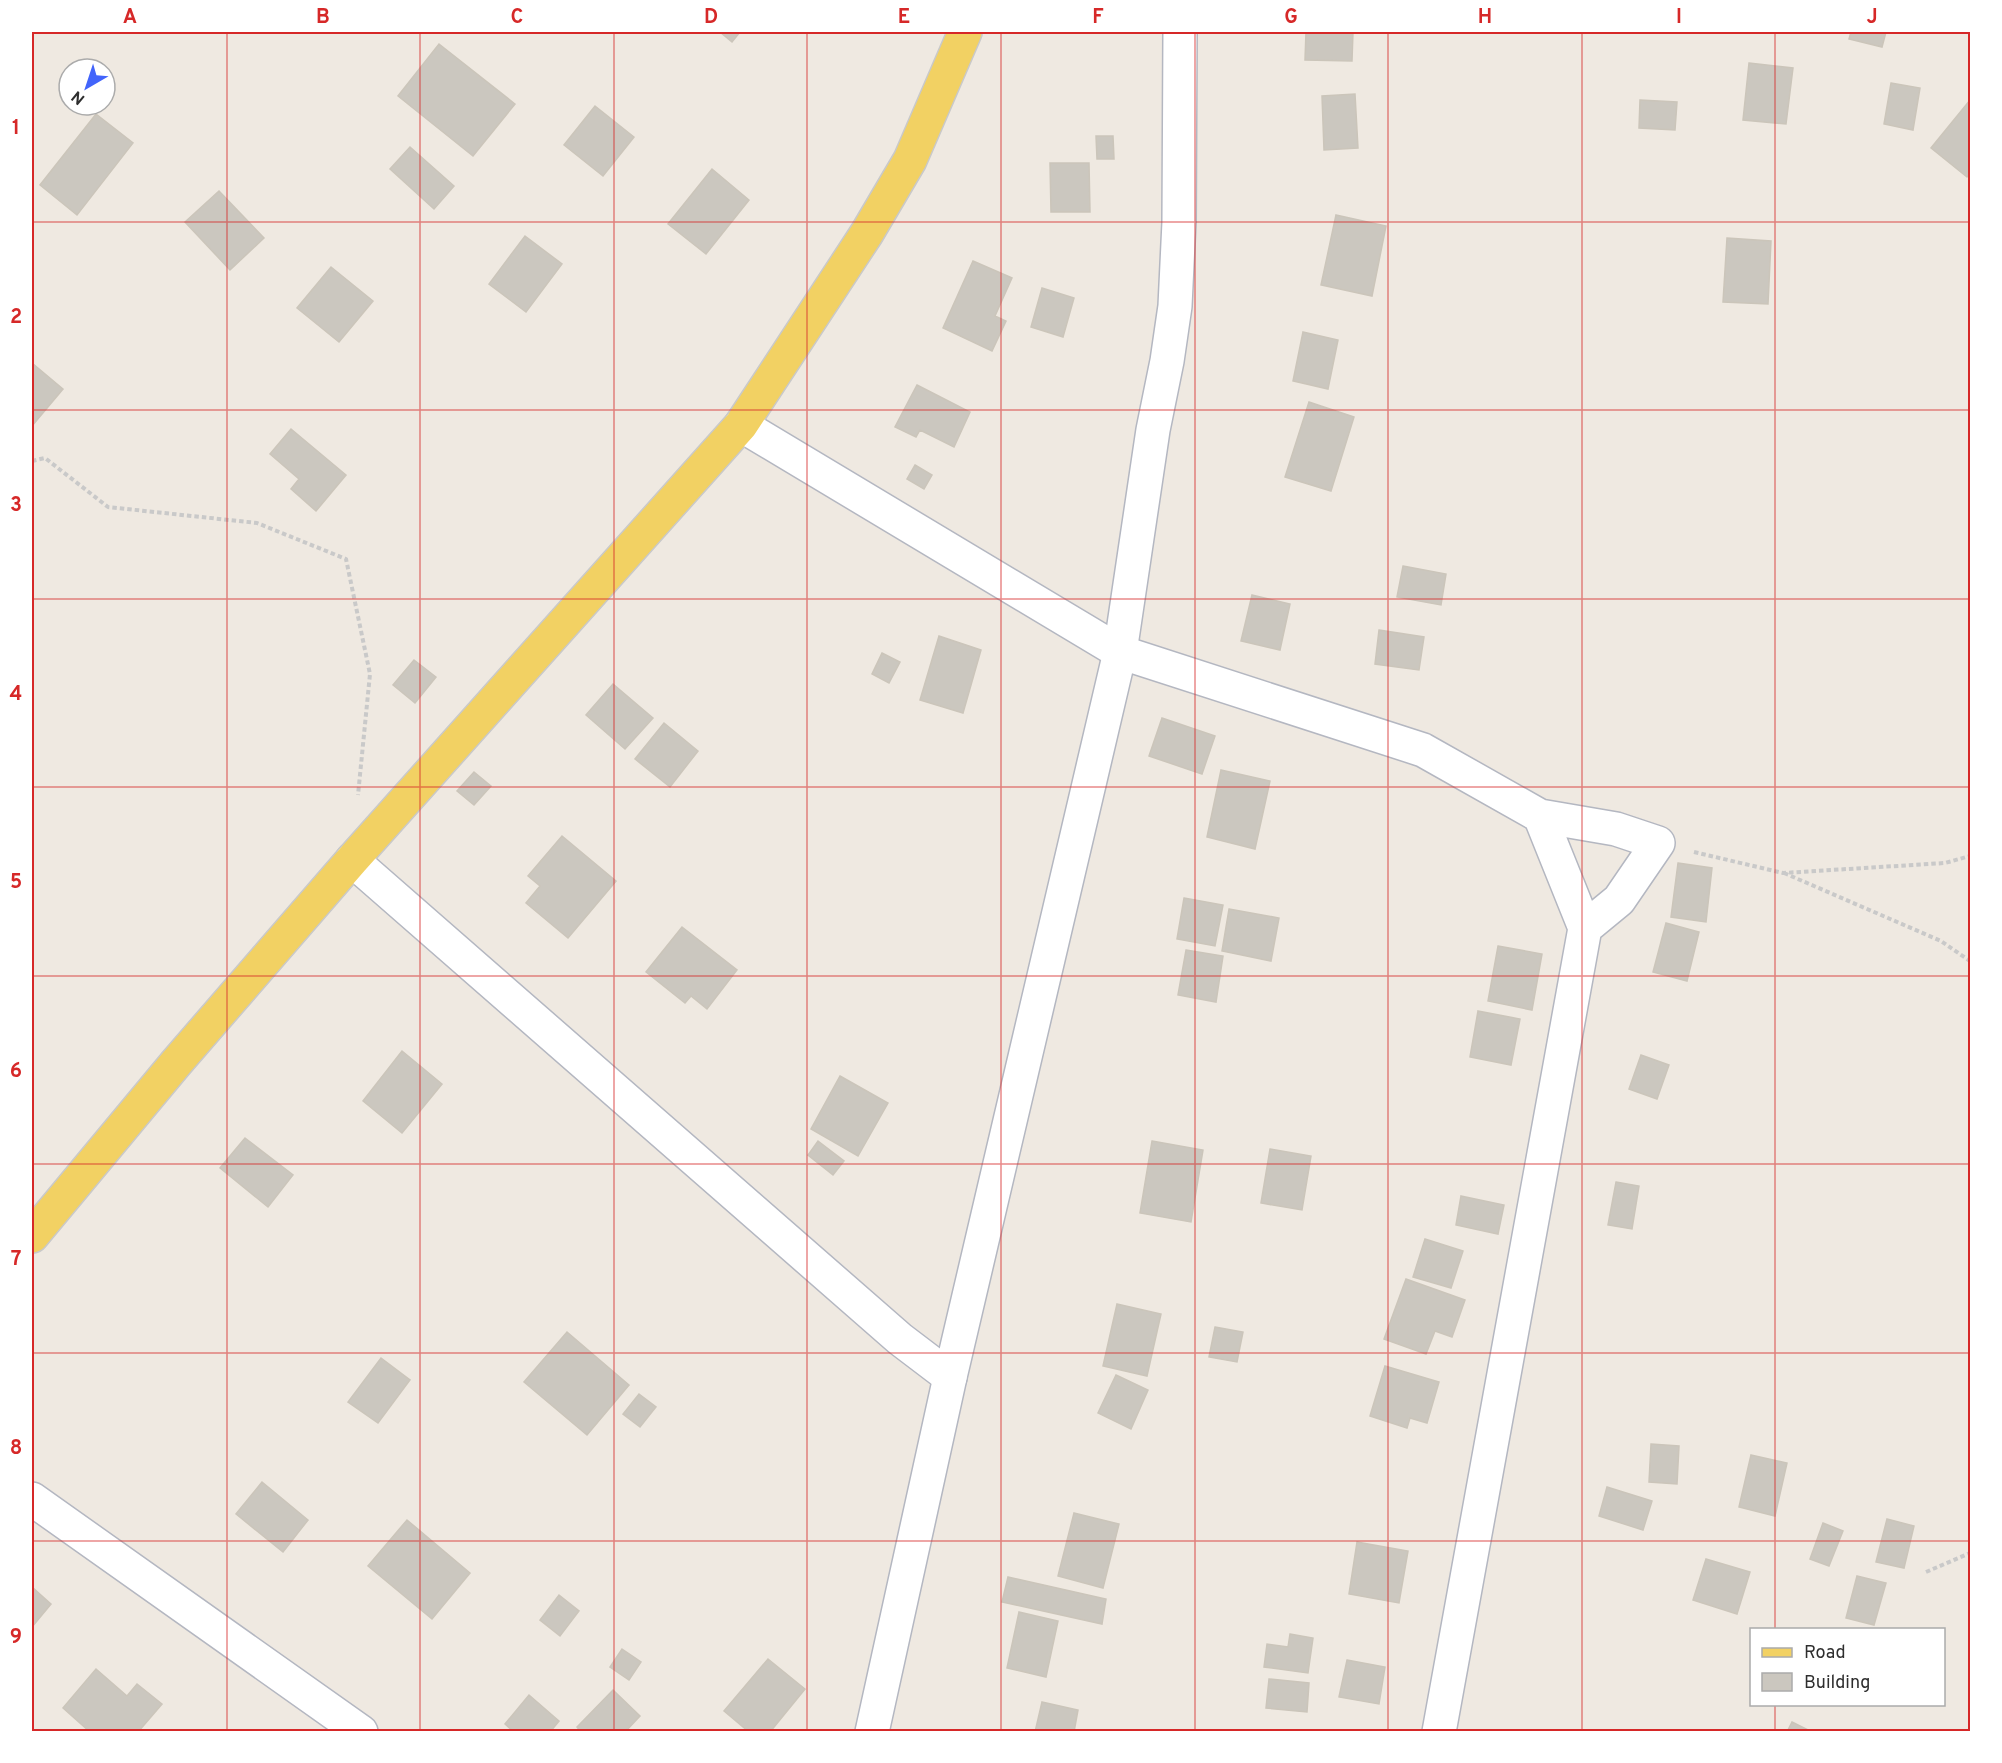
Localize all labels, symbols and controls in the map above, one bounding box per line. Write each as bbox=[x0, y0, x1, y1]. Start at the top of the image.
text: A bbox=[123, 5, 137, 31]
text: B bbox=[316, 5, 330, 31]
text: C bbox=[511, 5, 523, 31]
text: D bbox=[704, 5, 718, 31]
text: E bbox=[898, 5, 910, 31]
text: F bbox=[1092, 5, 1104, 31]
text: G bbox=[1284, 5, 1298, 31]
text: H bbox=[1478, 5, 1492, 31]
text: I bbox=[1676, 5, 1682, 31]
text: J bbox=[1866, 5, 1878, 31]
north arrow bbox=[57, 57, 117, 117]
text: N bbox=[68, 86, 90, 108]
text: 1 bbox=[12, 116, 20, 142]
text: 2 bbox=[10, 305, 22, 331]
text: 3 bbox=[10, 493, 22, 519]
text: 4 bbox=[10, 682, 22, 708]
text: 5 bbox=[10, 870, 22, 896]
text: 6 bbox=[10, 1059, 22, 1085]
text: 7 bbox=[11, 1247, 21, 1273]
text: 8 bbox=[10, 1436, 22, 1462]
text: 9 bbox=[10, 1625, 22, 1651]
legend bbox=[1750, 1628, 1945, 1706]
text: Road bbox=[1804, 1642, 1846, 1665]
text: Building bbox=[1804, 1672, 1870, 1695]

